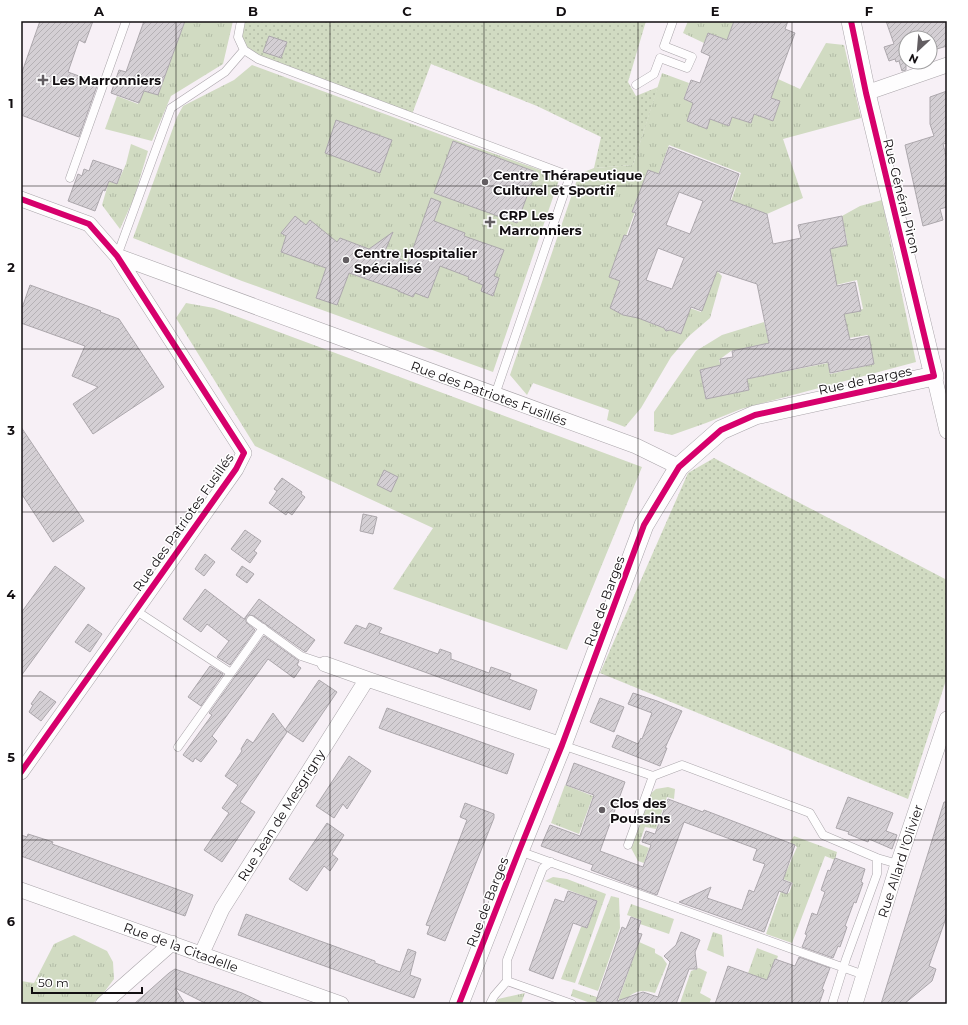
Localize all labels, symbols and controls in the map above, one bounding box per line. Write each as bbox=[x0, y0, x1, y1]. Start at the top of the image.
text: A bbox=[93, 3, 105, 19]
text: B bbox=[248, 3, 258, 19]
text: C bbox=[402, 3, 412, 19]
text: D bbox=[556, 3, 567, 19]
text: E bbox=[711, 3, 720, 19]
text: F bbox=[865, 3, 873, 19]
north arrow bbox=[898, 30, 938, 70]
text: N bbox=[907, 51, 921, 67]
place label: Les Marronniers bbox=[52, 72, 161, 88]
marker: Les Marronniers bbox=[37, 74, 49, 86]
text: 1 bbox=[8, 95, 14, 111]
street label: Rue Général Piron bbox=[880, 137, 924, 255]
place label: Centre Thérapeutique Culturel et Sportif bbox=[493, 167, 643, 198]
marker: Centre Thérapeutique Culturel et Sportif bbox=[480, 177, 490, 187]
place label: CRP Les Marronniers bbox=[499, 207, 582, 238]
marker: CRP Les Marronniers bbox=[484, 216, 496, 228]
place label: Centre Hospitalier Spécialisé bbox=[354, 245, 478, 276]
marker: Centre Hospitalier Spécialisé bbox=[341, 255, 351, 265]
text: 2 bbox=[7, 259, 15, 275]
street label: Rue des Patriotes Fusillés bbox=[409, 357, 569, 429]
street label: Rue de Barges bbox=[817, 362, 913, 398]
text: 3 bbox=[6, 422, 15, 438]
street label: Rue des Patriotes Fusillés bbox=[129, 450, 237, 594]
street label: Rue de Barges bbox=[580, 554, 628, 648]
text: 4 bbox=[7, 586, 16, 602]
street label: Rue Jean de Mesgrigny bbox=[234, 745, 329, 884]
text: 5 bbox=[7, 749, 15, 765]
place label: Clos des Poussins bbox=[610, 795, 671, 826]
street label: Rue Allard l'Olivier bbox=[874, 802, 926, 920]
marker: Clos des Poussins bbox=[597, 805, 607, 815]
street label: Rue de Barges bbox=[462, 855, 512, 949]
text: 6 bbox=[7, 913, 16, 929]
street label: Rue de la Citadelle bbox=[121, 919, 241, 975]
scale bar bbox=[32, 969, 142, 995]
text: 50 m bbox=[38, 975, 69, 990]

